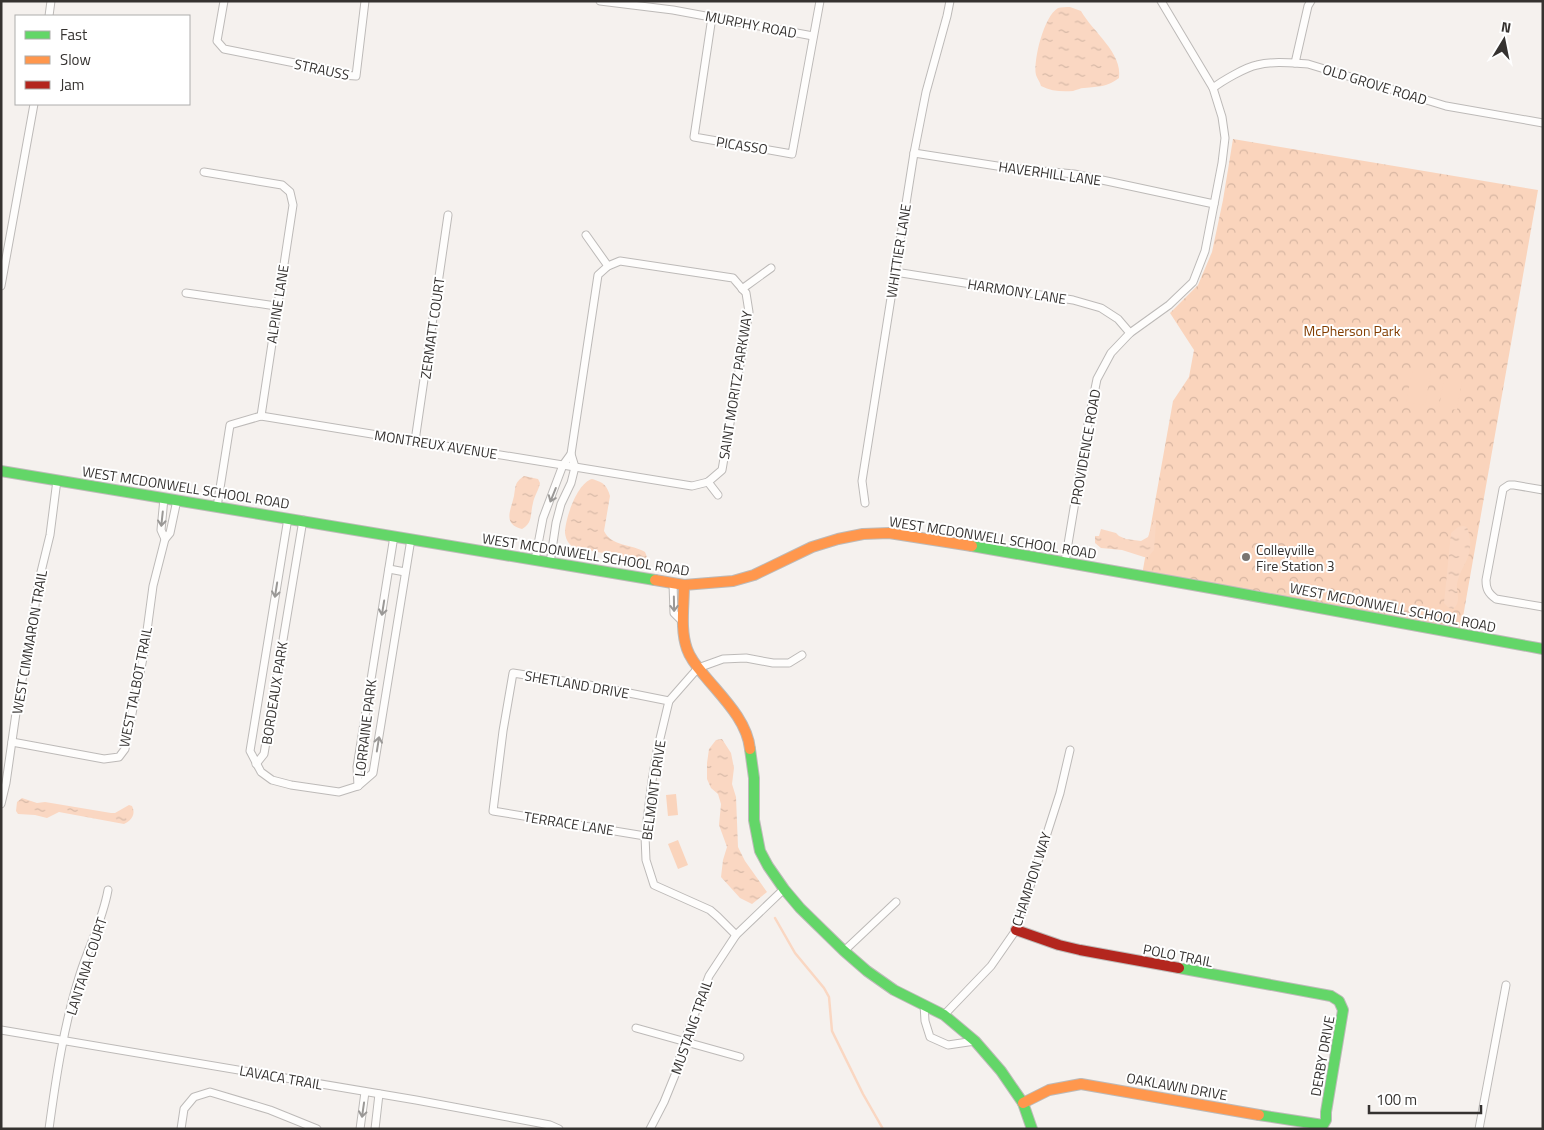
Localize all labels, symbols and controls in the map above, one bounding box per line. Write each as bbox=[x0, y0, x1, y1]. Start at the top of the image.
street label: MURPHY ROAD bbox=[703, 5, 799, 43]
legend bbox=[15, 15, 190, 105]
north arrow bbox=[1479, 15, 1529, 65]
text: N bbox=[1500, 16, 1513, 38]
text: Fast bbox=[60, 23, 88, 46]
text: Slow bbox=[60, 48, 91, 71]
street label: STRAUSS bbox=[292, 53, 352, 85]
street label: OLD GROVE ROAD bbox=[1320, 58, 1430, 110]
text: Jam bbox=[60, 73, 84, 96]
street label: PICASSO bbox=[715, 131, 769, 159]
street label: HAVERHILL LANE bbox=[997, 155, 1103, 191]
street label: WHITTIER LANE bbox=[880, 202, 916, 300]
street label: ALPINE LANE bbox=[260, 263, 294, 345]
street label: HARMONY LANE bbox=[966, 273, 1068, 309]
street label: ZERMATT COURT bbox=[414, 275, 450, 380]
street label: SAINT MORITZ PARKWAY bbox=[713, 309, 757, 461]
park label: McPherson Park bbox=[1304, 320, 1401, 341]
street label: PROVIDENCE ROAD bbox=[1064, 387, 1106, 507]
street label: MONTREUX AVENUE bbox=[373, 424, 499, 464]
street label: WEST MCDONWELL SCHOOL ROAD bbox=[81, 460, 291, 514]
one-way arrow bbox=[547, 487, 556, 502]
street label: WEST MCDONWELL SCHOOL ROAD bbox=[888, 510, 1098, 564]
one-way arrow bbox=[157, 511, 167, 527]
street label: WEST MCDONWELL SCHOOL ROAD bbox=[481, 527, 691, 581]
place label: Colleyville Fire Station 3 bbox=[1256, 539, 1334, 576]
marker: Colleyville Fire Station 3 bbox=[1240, 551, 1252, 563]
street label: WEST CIMMARON TRAIL bbox=[6, 568, 52, 716]
street label: WEST MCDONWELL SCHOOL ROAD bbox=[1288, 577, 1498, 637]
one-way arrow bbox=[271, 581, 281, 597]
one-way arrow bbox=[669, 596, 679, 612]
one-way arrow bbox=[378, 599, 388, 615]
street label: WEST TALBOT TRAIL bbox=[113, 625, 157, 749]
street label: BORDEAUX PARK bbox=[255, 640, 293, 746]
street label: SHETLAND DRIVE bbox=[523, 664, 631, 704]
street label: LORRAINE PARK bbox=[349, 678, 381, 778]
one-way arrow bbox=[373, 737, 383, 753]
street label: BELMONT DRIVE bbox=[636, 738, 670, 841]
street label: TERRACE LANE bbox=[522, 806, 616, 841]
street label: CHAMPION WAY bbox=[1006, 829, 1056, 929]
street label: LANTANA COURT bbox=[60, 914, 112, 1018]
street label: POLO TRAIL bbox=[1141, 938, 1215, 972]
street label: MUSTANG TRAIL bbox=[665, 977, 717, 1077]
street label: DERBY DRIVE bbox=[1305, 1014, 1339, 1098]
street label: LAVACA TRAIL bbox=[238, 1059, 324, 1095]
street label: OAKLAWN DRIVE bbox=[1125, 1067, 1229, 1105]
scale bar bbox=[1369, 1082, 1482, 1114]
text: 100 m bbox=[1376, 1088, 1417, 1111]
one-way arrow bbox=[358, 1102, 368, 1118]

